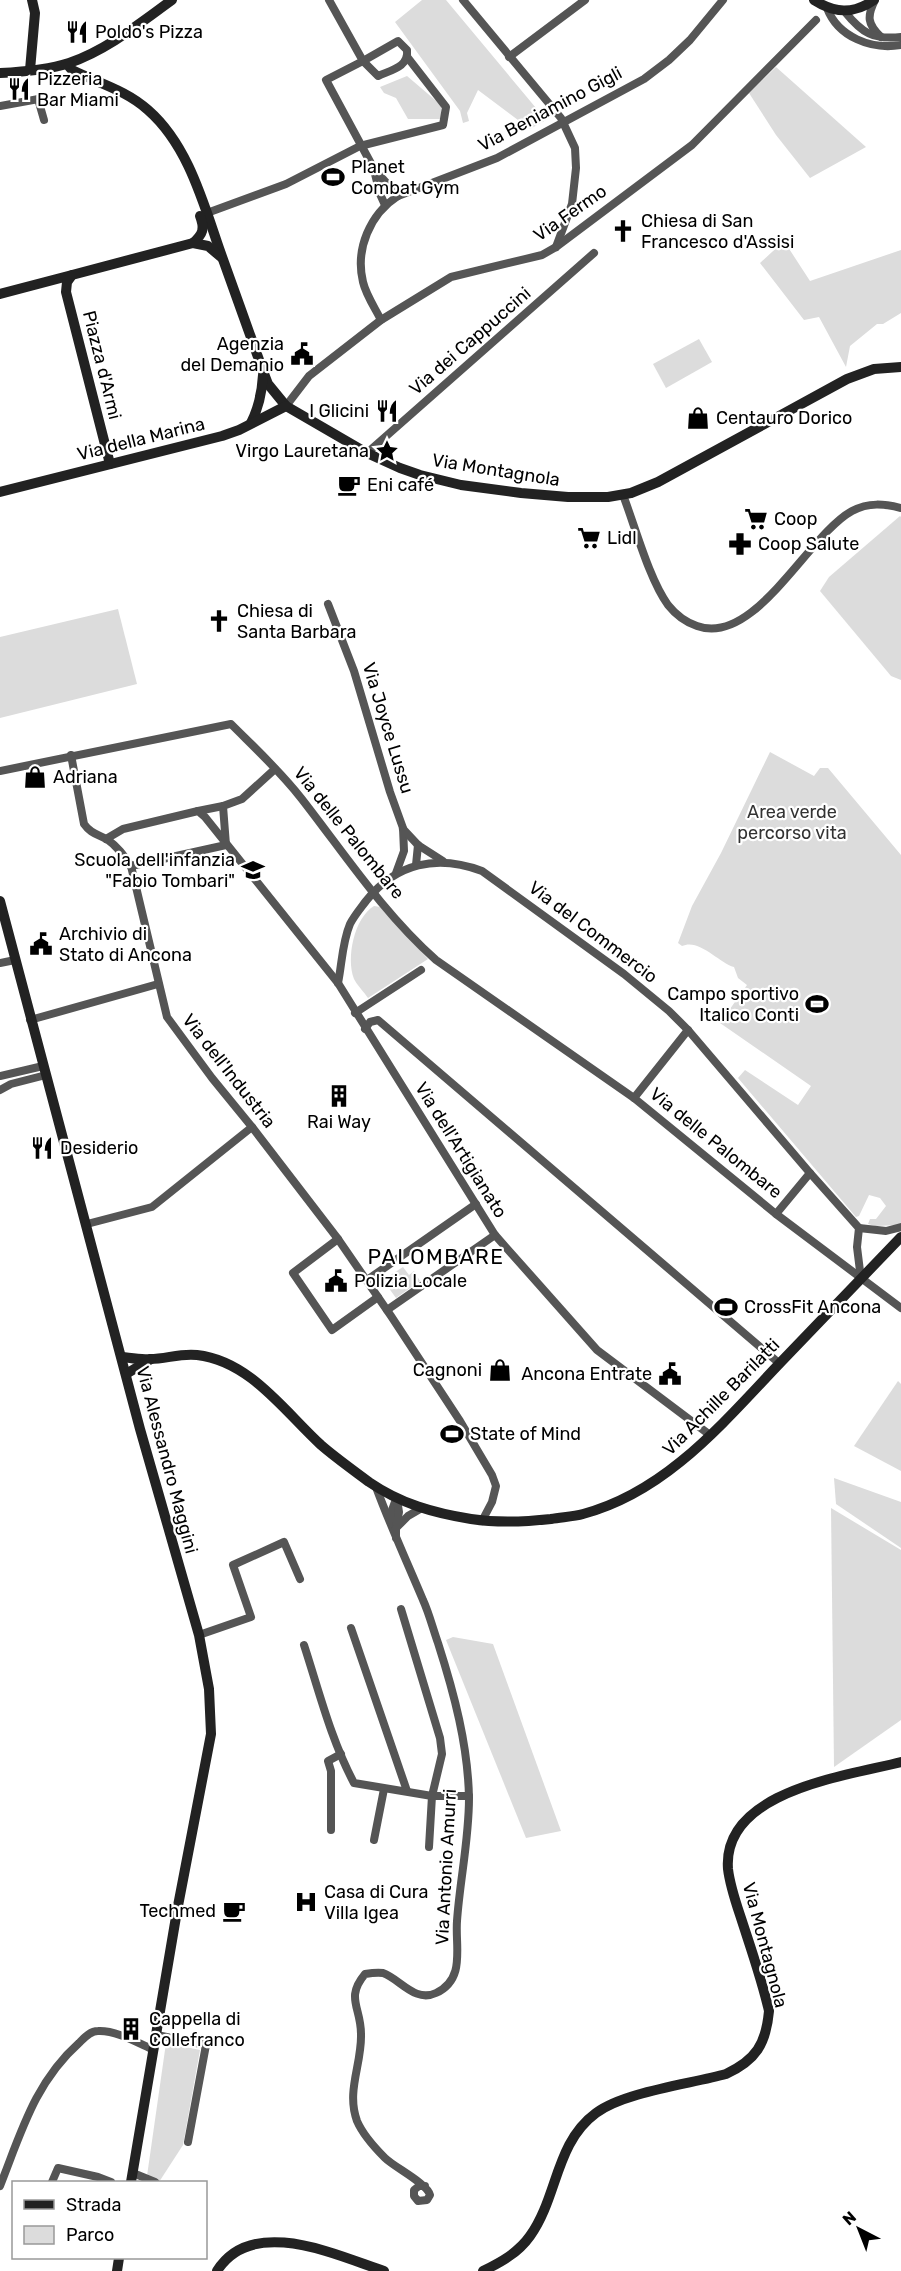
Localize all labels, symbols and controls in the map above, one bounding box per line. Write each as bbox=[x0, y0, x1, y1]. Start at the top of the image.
restaurant icon: Poldo's Pizza bbox=[64, 19, 90, 45]
place label: Poldo's Pizza bbox=[95, 21, 203, 43]
street label: Via Beniamino Gigli bbox=[474, 62, 626, 156]
place label: Pizzeria Bar Miami bbox=[37, 68, 119, 111]
restaurant icon: Pizzeria Bar Miami bbox=[6, 76, 32, 102]
place label: Planet Combat Gym bbox=[351, 156, 460, 199]
sports icon: Planet Combat Gym bbox=[320, 164, 346, 190]
street label: Via Fermo bbox=[529, 180, 611, 246]
place label: Chiesa di San Francesco d'Assisi bbox=[641, 210, 794, 253]
church icon: Chiesa di San Francesco d'Assisi bbox=[610, 218, 636, 244]
street label: Via dei Cappuccini bbox=[405, 282, 535, 400]
street label: Piazza d'Armi bbox=[78, 308, 126, 422]
place label: Agenzia del Demanio bbox=[180, 333, 284, 376]
public building icon: Agenzia del Demanio bbox=[289, 341, 315, 367]
restaurant icon: I Glicini bbox=[374, 398, 400, 424]
place label: I Glicini bbox=[309, 400, 369, 422]
shop icon: Centauro Dorico bbox=[685, 405, 711, 431]
place label: Centauro Dorico bbox=[716, 407, 852, 429]
street label: Via della Marina bbox=[75, 413, 207, 465]
place icon: Virgo Lauretana bbox=[374, 438, 400, 464]
place label: Virgo Lauretana bbox=[235, 440, 369, 462]
street label: Via Montagnola bbox=[431, 449, 561, 491]
cafe icon: Eni café bbox=[336, 472, 362, 498]
place label: Eni café bbox=[367, 474, 434, 496]
supermarket icon: Coop bbox=[743, 506, 769, 532]
place label: Coop bbox=[774, 508, 817, 530]
supermarket icon: Lidl bbox=[576, 525, 602, 551]
place label: Lidl bbox=[607, 527, 637, 549]
pharmacy icon: Coop Salute bbox=[727, 531, 753, 557]
place label: Coop Salute bbox=[758, 533, 859, 555]
place label: Chiesa di Santa Barbara bbox=[237, 600, 356, 643]
church icon: Chiesa di Santa Barbara bbox=[206, 608, 232, 634]
street label: Via Joyce Lussu bbox=[358, 660, 418, 796]
street label: Via delle Palombare bbox=[289, 762, 409, 904]
shop icon: Adriana bbox=[22, 764, 48, 790]
place label: Adriana bbox=[53, 766, 118, 788]
park label: Area verde percorso vita bbox=[737, 801, 847, 844]
place label: Scuola dell'infanzia "Fabio Tombari" bbox=[74, 849, 235, 892]
school or university icon: Scuola dell'infanzia "Fabio Tombari" bbox=[240, 857, 266, 883]
street label: Via del Commercio bbox=[524, 876, 662, 988]
place label: Archivio di Stato di Ancona bbox=[59, 923, 192, 966]
public building icon: Archivio di Stato di Ancona bbox=[28, 931, 54, 957]
place label: Campo sportivo Italico Conti bbox=[667, 983, 799, 1026]
sports icon: Campo sportivo Italico Conti bbox=[804, 991, 830, 1017]
street label: Via dell'Industria bbox=[178, 1010, 280, 1132]
street label: Via dell'Artigianato bbox=[410, 1078, 512, 1222]
building icon: Rai Way bbox=[326, 1083, 352, 1109]
street label: Via delle Palombare bbox=[645, 1083, 787, 1203]
place label: Rai Way bbox=[307, 1111, 371, 1133]
restaurant icon: Desiderio bbox=[29, 1135, 55, 1161]
place label: Desiderio bbox=[60, 1137, 138, 1159]
district label: PALOMBARE bbox=[367, 1244, 505, 1269]
public building icon: Polizia Locale bbox=[323, 1268, 349, 1294]
place label: Polizia Locale bbox=[354, 1270, 467, 1292]
sports icon: CrossFit Ancona bbox=[713, 1294, 739, 1320]
place label: CrossFit Ancona bbox=[744, 1296, 881, 1318]
street label: Via Achille Barilatti bbox=[658, 1334, 784, 1460]
shop icon: Cagnoni bbox=[487, 1357, 513, 1383]
place label: Cagnoni bbox=[413, 1359, 482, 1381]
public building icon: Ancona Entrate bbox=[657, 1361, 683, 1387]
place label: Ancona Entrate bbox=[521, 1363, 652, 1385]
street label: Via Alessandro Maggini bbox=[131, 1364, 203, 1556]
sports icon: State of Mind bbox=[439, 1421, 465, 1447]
place label: State of Mind bbox=[470, 1423, 581, 1445]
street label: Via Antonio Amurri bbox=[431, 1788, 461, 1946]
street label: Via Montagnola bbox=[738, 1880, 792, 2010]
place label: Casa di Cura Villa Igea bbox=[324, 1881, 428, 1924]
hospital icon: Casa di Cura Villa Igea bbox=[293, 1889, 319, 1915]
cafe icon: Techmed bbox=[221, 1898, 247, 1924]
place label: Techmed bbox=[140, 1900, 216, 1922]
place label: Cappella di Collefranco bbox=[149, 2008, 245, 2051]
building icon: Cappella di Collefranco bbox=[118, 2016, 144, 2042]
legend bbox=[12, 2181, 207, 2259]
text: Strada bbox=[66, 2194, 122, 2216]
north arrow bbox=[829, 2199, 889, 2259]
text: N bbox=[839, 2207, 860, 2229]
text: Parco bbox=[66, 2224, 114, 2246]

